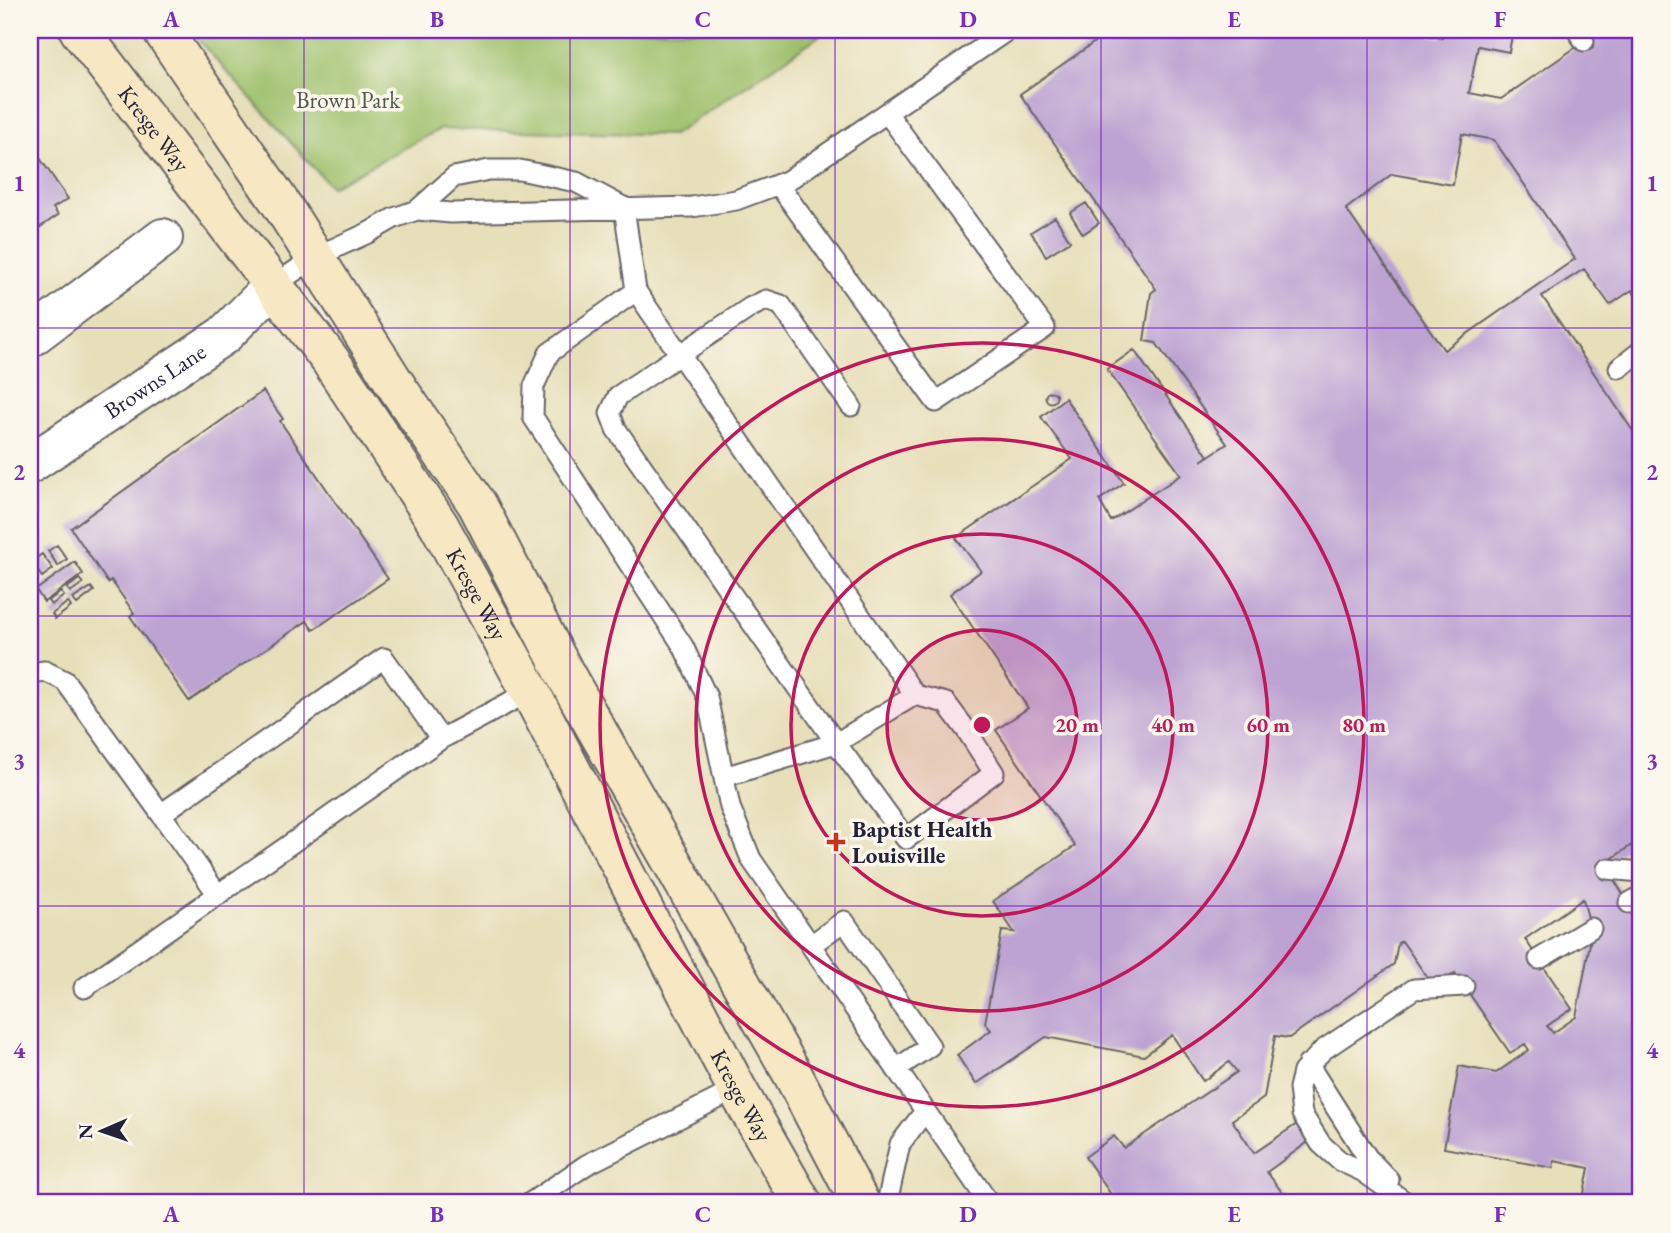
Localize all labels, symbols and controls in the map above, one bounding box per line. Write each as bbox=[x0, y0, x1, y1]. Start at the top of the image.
text: A bbox=[162, 4, 180, 34]
text: B bbox=[430, 4, 444, 34]
text: C bbox=[695, 4, 711, 34]
text: D bbox=[959, 4, 977, 34]
text: E bbox=[1227, 4, 1241, 34]
text: F bbox=[1494, 4, 1507, 34]
street label: Kresge Way bbox=[111, 79, 197, 179]
park label: Brown Park bbox=[296, 85, 401, 115]
text: 1 bbox=[13, 168, 25, 198]
text: 1 bbox=[1646, 168, 1658, 198]
street label: Browns Lane bbox=[98, 336, 212, 426]
text: 2 bbox=[13, 457, 25, 487]
text: 2 bbox=[1646, 457, 1658, 487]
street label: Kresge Way bbox=[439, 542, 515, 646]
text: 20 m bbox=[1055, 711, 1099, 738]
text: 40 m bbox=[1151, 711, 1195, 738]
text: 60 m bbox=[1246, 711, 1290, 738]
text: 80 m bbox=[1342, 711, 1386, 738]
centre of rings bbox=[970, 713, 994, 737]
text: 3 bbox=[13, 746, 25, 776]
text: 3 bbox=[1646, 746, 1658, 776]
place label: Baptist Health Louisville bbox=[852, 814, 993, 870]
marker: Baptist Health Louisville bbox=[826, 832, 846, 852]
text: 4 bbox=[13, 1035, 26, 1065]
text: 4 bbox=[1646, 1035, 1659, 1065]
street label: Kresge Way bbox=[704, 1044, 779, 1148]
north arrow bbox=[66, 1096, 136, 1166]
text: N bbox=[73, 1123, 98, 1140]
text: A bbox=[162, 1199, 180, 1229]
text: B bbox=[430, 1199, 444, 1229]
text: C bbox=[695, 1199, 711, 1229]
text: D bbox=[959, 1199, 977, 1229]
text: E bbox=[1227, 1199, 1241, 1229]
text: F bbox=[1494, 1199, 1507, 1229]

